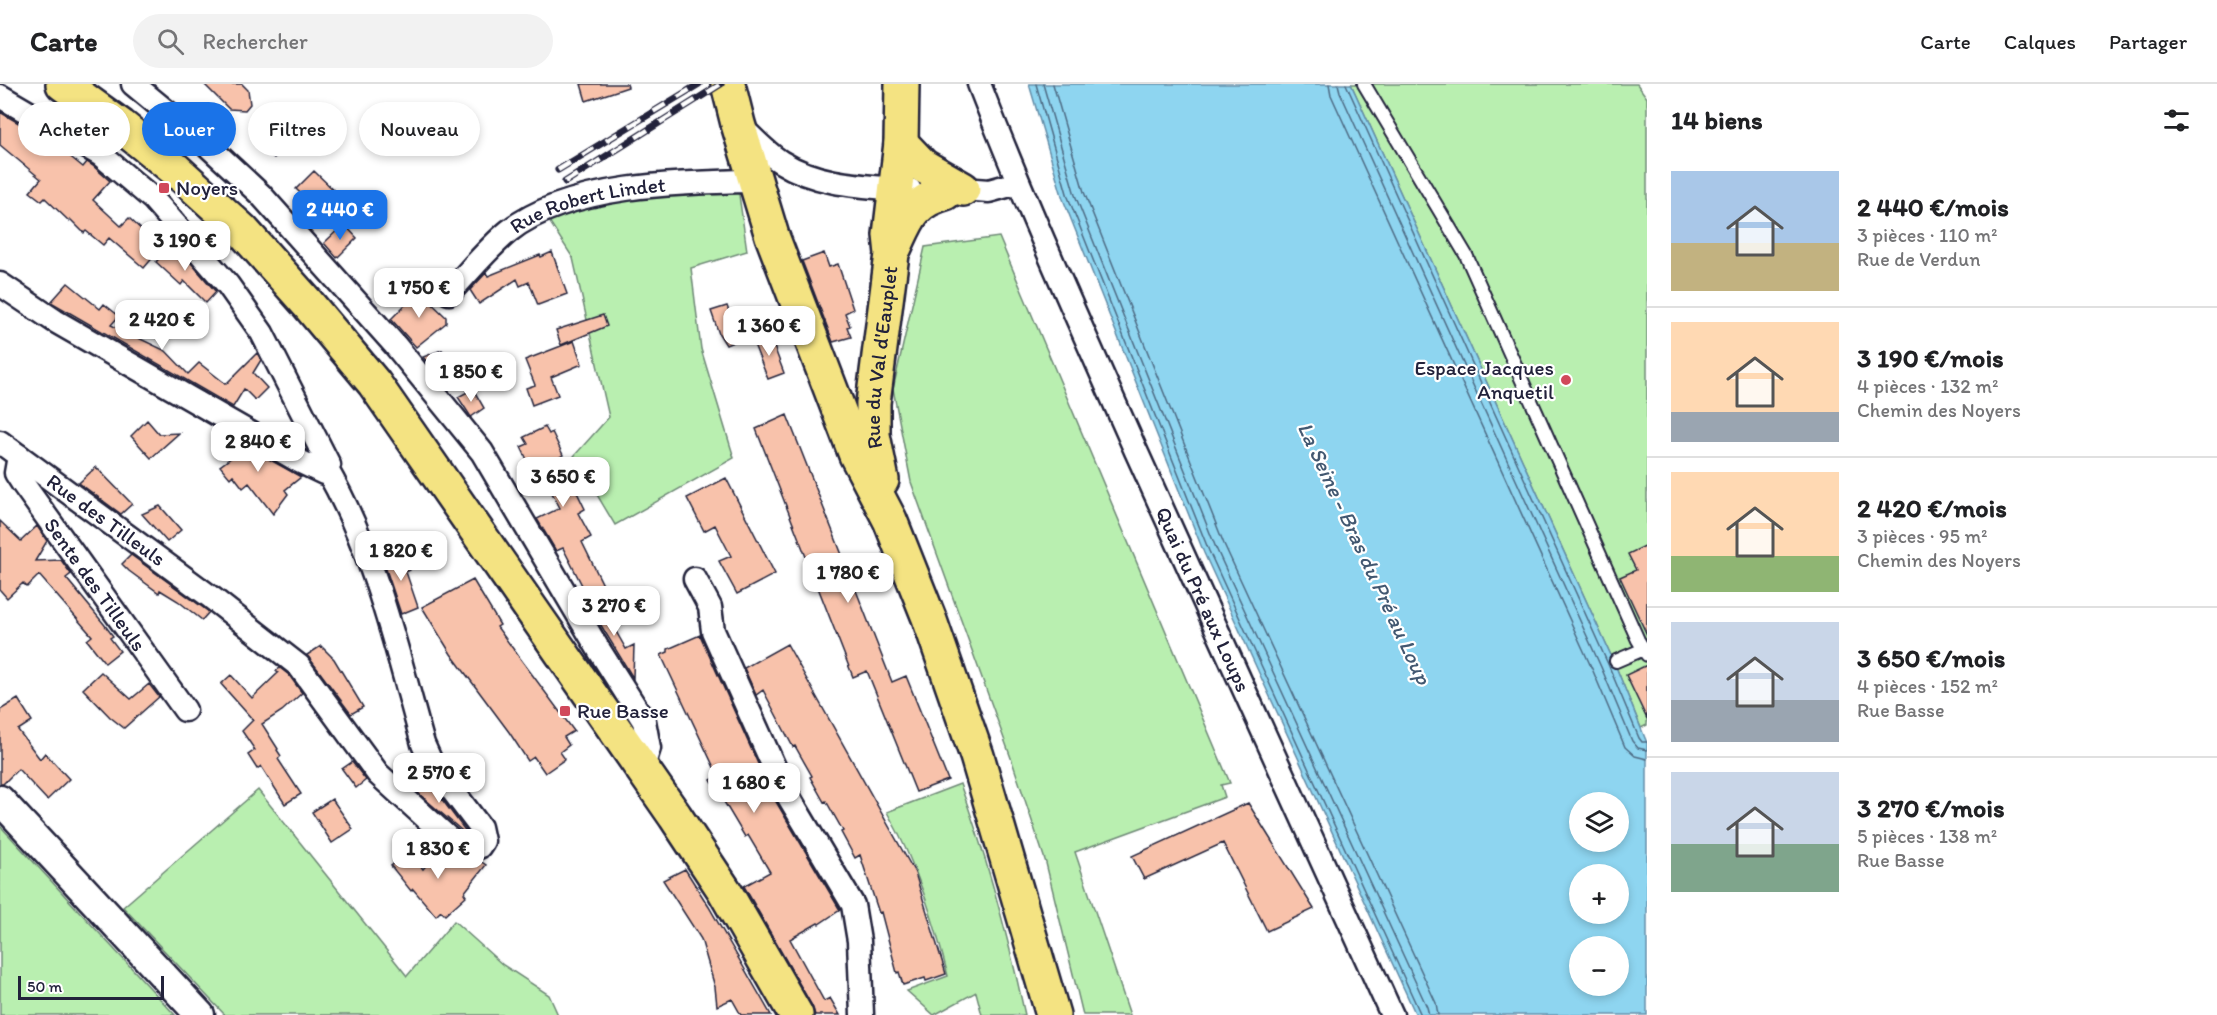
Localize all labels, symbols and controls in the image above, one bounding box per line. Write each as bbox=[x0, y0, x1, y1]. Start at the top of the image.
search box bbox=[133, 14, 553, 68]
text: Carte bbox=[30, 24, 97, 58]
icon: search bbox=[154, 25, 187, 58]
text: Rechercher bbox=[202, 28, 308, 55]
text: Carte bbox=[1920, 29, 1971, 54]
text: Calques bbox=[2004, 29, 2076, 54]
text: Partager bbox=[2109, 29, 2187, 54]
chip: Acheter bbox=[18, 102, 130, 156]
chip: Louer bbox=[142, 102, 236, 156]
chip: Filtres bbox=[248, 102, 347, 156]
chip: Nouveau bbox=[359, 102, 480, 156]
text: 14 biens bbox=[1671, 104, 1763, 136]
icon: filters bbox=[2160, 104, 2193, 137]
street label: Rue Robert Lindet bbox=[505, 172, 667, 238]
place label: Noyers bbox=[176, 175, 238, 200]
marker: Noyers bbox=[157, 181, 171, 195]
pin: 2 440 € bbox=[285, 190, 395, 241]
text: 2 440 €/mois bbox=[1857, 191, 2009, 223]
icon: home bbox=[1719, 195, 1791, 267]
text: 2 440 € bbox=[306, 197, 374, 221]
pin: 3 190 € bbox=[130, 221, 240, 272]
text: 3 pièces · 110 m² bbox=[1857, 223, 1997, 247]
text: 3 190 € bbox=[153, 228, 217, 252]
text: Rue de Verdun bbox=[1857, 247, 1980, 271]
street label: Rue du Val d'Eauplet bbox=[860, 264, 902, 451]
pin: 1 750 € bbox=[364, 268, 474, 319]
text: 1 750 € bbox=[388, 275, 450, 299]
pin: 2 420 € bbox=[107, 300, 217, 351]
pin: 1 360 € bbox=[714, 306, 824, 357]
text: 2 420 € bbox=[129, 307, 195, 331]
text: 1 360 € bbox=[737, 313, 801, 337]
text: 3 190 €/mois bbox=[1857, 342, 2004, 374]
icon: home bbox=[1719, 346, 1791, 418]
pin: 1 850 € bbox=[416, 352, 526, 403]
place label: Espace Jacques Anquetil bbox=[1414, 355, 1554, 404]
text: 1 850 € bbox=[439, 359, 503, 383]
marker: Espace Jacques Anquetil bbox=[1559, 373, 1573, 387]
text: 4 pièces · 132 m² bbox=[1857, 374, 1998, 398]
text: Chemin des Noyers bbox=[1857, 398, 2021, 422]
water label: La Seine - Bras du Pré au Loup bbox=[1292, 418, 1438, 690]
pin: 2 840 € bbox=[203, 422, 313, 473]
text: 2 840 € bbox=[225, 429, 291, 453]
pin: 3 650 € bbox=[508, 457, 618, 508]
text: 3 650 € bbox=[531, 464, 595, 488]
street label: Rue des Tilleuls bbox=[42, 468, 171, 571]
text: 2 420 €/mois bbox=[1857, 492, 2007, 524]
icon: home bbox=[1719, 496, 1791, 568]
street label: Quai du Pré aux Loups bbox=[1151, 503, 1256, 696]
street label: Sente des Tilleuls bbox=[39, 513, 152, 656]
text: 3 pièces · 95 m² bbox=[1857, 524, 1988, 548]
pin: 1 820 € bbox=[346, 531, 456, 582]
text: 1 820 € bbox=[369, 538, 433, 562]
text: Chemin des Noyers bbox=[1857, 548, 2021, 572]
pin: 1 780 € bbox=[793, 553, 903, 604]
text: 1 780 € bbox=[817, 560, 879, 584]
pin: 3 270 € bbox=[559, 586, 669, 637]
text: 3 270 € bbox=[582, 593, 646, 617]
text: 3 650 €/mois bbox=[1857, 642, 2005, 674]
icon: home bbox=[1719, 646, 1791, 718]
text: 4 pièces · 152 m² bbox=[1857, 674, 1998, 698]
place label: Rue Basse bbox=[577, 698, 669, 723]
text: Rue Basse bbox=[1857, 698, 1945, 722]
marker: Rue Basse bbox=[558, 704, 572, 718]
pin: 2 570 € bbox=[384, 753, 494, 804]
text: 2 570 € bbox=[407, 760, 471, 784]
pin: 1 680 € bbox=[699, 763, 809, 814]
text: 1 680 € bbox=[722, 770, 786, 794]
map controls bbox=[1569, 792, 1629, 996]
button: layers bbox=[1569, 792, 1629, 852]
text: 3 270 €/mois bbox=[1857, 792, 2005, 824]
icon: home bbox=[1719, 796, 1791, 868]
text: 5 pièces · 138 m² bbox=[1857, 824, 1997, 848]
pin: 1 830 € bbox=[383, 829, 493, 880]
text: 1 830 € bbox=[406, 836, 470, 860]
text: Rue Basse bbox=[1857, 848, 1945, 872]
button: + bbox=[1569, 864, 1629, 924]
button: − bbox=[1569, 936, 1629, 996]
scale bar bbox=[18, 973, 164, 1000]
text: 50 m bbox=[27, 977, 62, 996]

